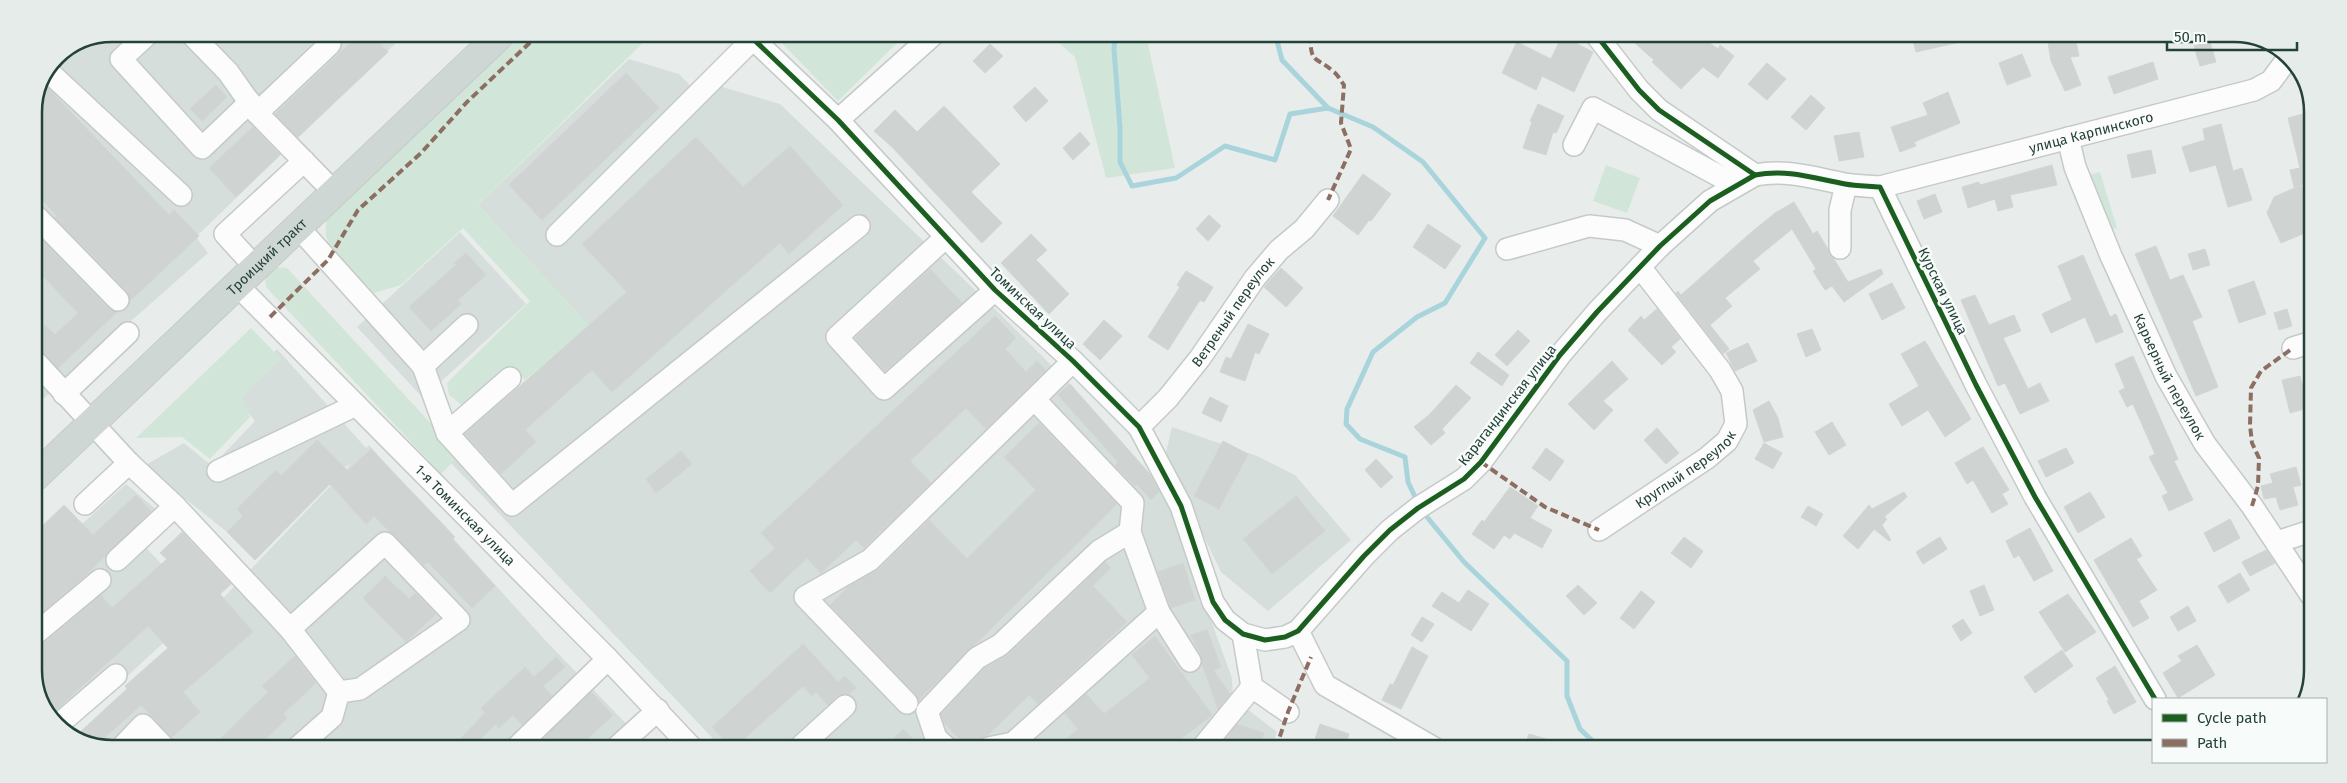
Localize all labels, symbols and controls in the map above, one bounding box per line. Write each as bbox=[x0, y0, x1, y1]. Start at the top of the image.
scale bar bbox=[2167, 20, 2297, 52]
text: 50 m bbox=[2174, 28, 2207, 46]
street label: улица Карпинского bbox=[2027, 108, 2155, 157]
street label: Троицкий тракт bbox=[223, 215, 311, 299]
street label: Курская улица bbox=[1914, 245, 1971, 338]
street label: Ветреный переулок bbox=[1188, 253, 1279, 370]
street label: Томинская улица bbox=[986, 264, 1080, 353]
street label: Карьерный переулок bbox=[2130, 311, 2209, 444]
street label: Карагандинская улица bbox=[1455, 341, 1560, 469]
street label: Круглый переулок bbox=[1632, 427, 1740, 512]
street label: 1-я Томинская улица bbox=[411, 461, 519, 569]
legend bbox=[2152, 698, 2327, 763]
text: Cycle path bbox=[2197, 709, 2267, 727]
text: Path bbox=[2197, 734, 2227, 752]

